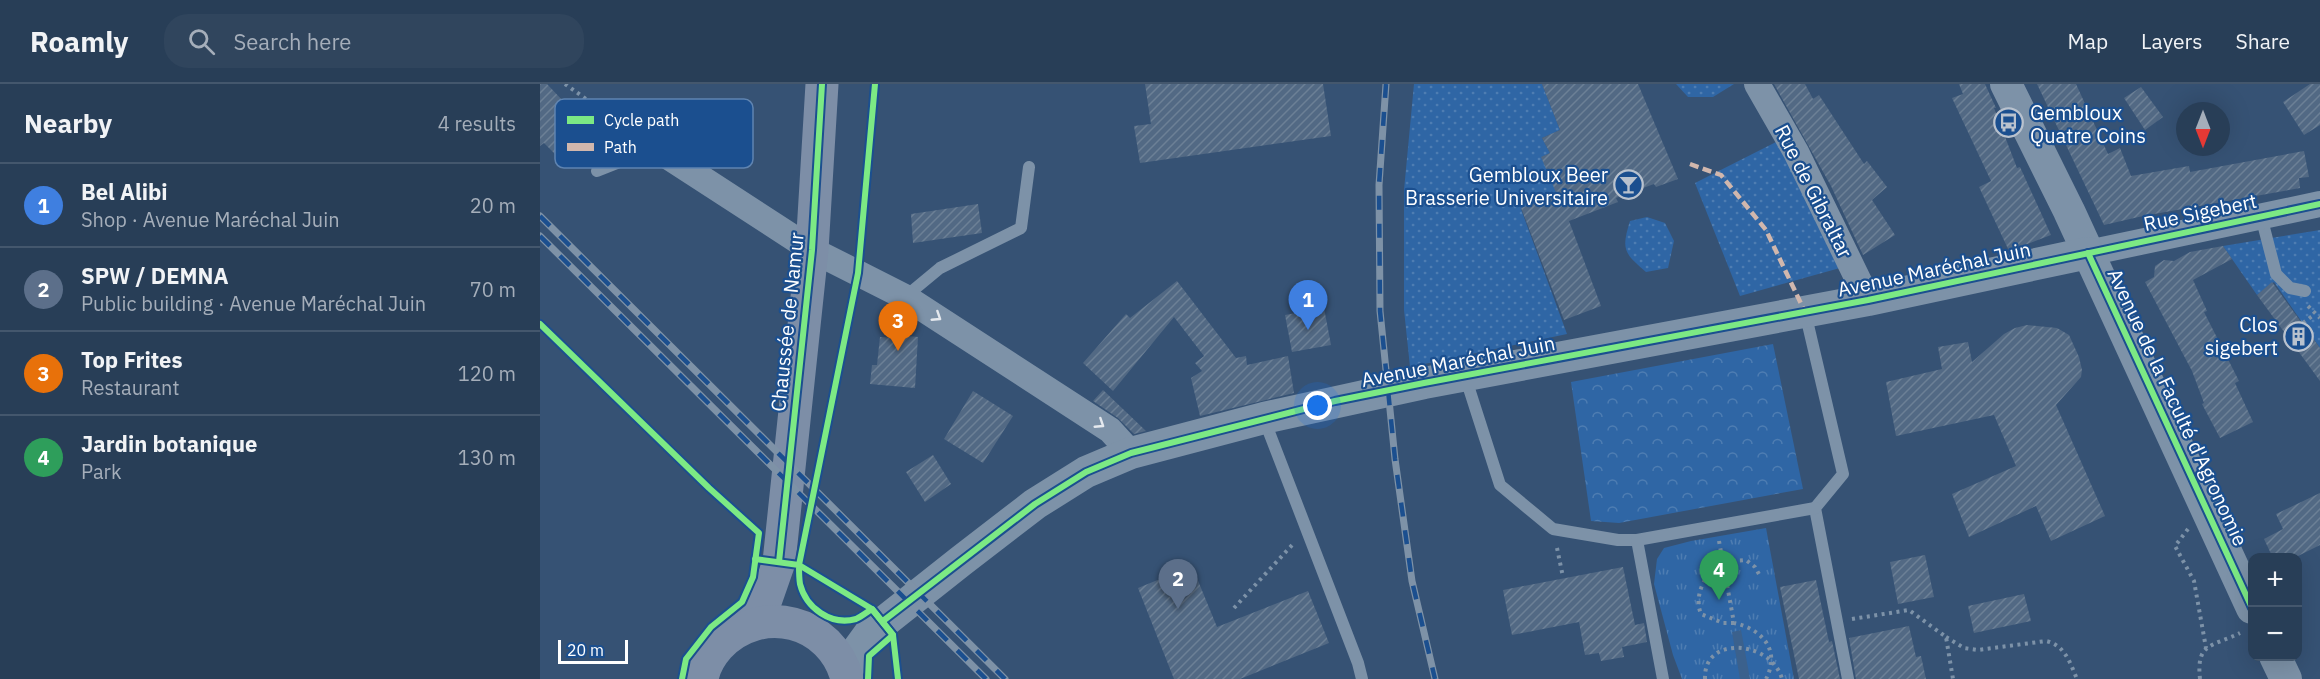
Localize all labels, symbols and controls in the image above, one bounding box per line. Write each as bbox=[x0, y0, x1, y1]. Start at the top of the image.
search box bbox=[164, 14, 584, 68]
text: Roamly bbox=[30, 23, 128, 60]
icon: search bbox=[185, 25, 218, 58]
text: Search here bbox=[233, 27, 351, 56]
text: Map bbox=[2068, 27, 2108, 55]
text: Layers bbox=[2141, 27, 2203, 55]
text: Share bbox=[2236, 27, 2290, 55]
legend bbox=[555, 99, 753, 168]
place label: Gembloux Quatre Coins bbox=[2030, 99, 2146, 149]
north arrow bbox=[2176, 102, 2230, 156]
text: Nearby bbox=[24, 106, 112, 140]
bus stop icon: Gembloux Quatre Coins bbox=[1993, 107, 2025, 139]
text: 4 results bbox=[438, 110, 516, 137]
text: Cycle path bbox=[604, 110, 679, 130]
street label: Rue de Gibraltar bbox=[1769, 120, 1859, 262]
text: Path bbox=[604, 137, 637, 157]
place label: Gembloux Beer Brasserie Universitaire bbox=[1405, 161, 1608, 211]
bar icon: Gembloux Beer Brasserie Universitaire bbox=[1613, 169, 1645, 201]
text: Bel Alibi bbox=[81, 177, 168, 206]
street label: Rue Sigebert bbox=[2141, 187, 2259, 237]
text: 1 bbox=[38, 192, 50, 219]
text: 20 m bbox=[470, 192, 516, 219]
text: Shop · Avenue Maréchal Juin bbox=[81, 206, 340, 233]
street label: Chaussée de Namur bbox=[764, 231, 810, 413]
street label: Avenue Maréchal Juin bbox=[1835, 235, 2033, 303]
text: SPW / DEMNA bbox=[81, 261, 229, 290]
street label: Avenue de la Faculté d'Agronomie bbox=[2102, 264, 2254, 550]
text: 2 bbox=[38, 276, 50, 303]
text: 70 m bbox=[470, 276, 516, 303]
pin: 1 bbox=[1288, 280, 1328, 330]
text: Public building · Avenue Maréchal Juin bbox=[81, 290, 426, 317]
pin: 3 bbox=[878, 302, 918, 351]
one-way arrow bbox=[930, 310, 941, 321]
place label: Clos sigebert bbox=[2205, 311, 2278, 361]
building icon: Clos sigebert bbox=[2283, 320, 2315, 352]
street label: Avenue Maréchal Juin bbox=[1359, 329, 1557, 393]
text: Top Frites bbox=[81, 345, 183, 374]
text: 3 bbox=[38, 360, 50, 387]
text: 120 m bbox=[458, 360, 516, 387]
text: Restaurant bbox=[81, 374, 179, 401]
your location bbox=[1303, 391, 1332, 420]
one-way arrow bbox=[1094, 416, 1104, 428]
text: Jardin botanique bbox=[81, 429, 257, 458]
text: 4 bbox=[38, 444, 50, 471]
text: 130 m bbox=[458, 444, 516, 471]
text: Park bbox=[81, 458, 121, 485]
pin: 4 bbox=[1700, 550, 1738, 600]
map controls bbox=[2248, 553, 2302, 661]
button: + bbox=[2248, 553, 2302, 607]
pin: 2 bbox=[1158, 560, 1198, 609]
button: − bbox=[2248, 607, 2302, 661]
scale bar bbox=[558, 637, 628, 664]
text: 20 m bbox=[567, 640, 604, 660]

